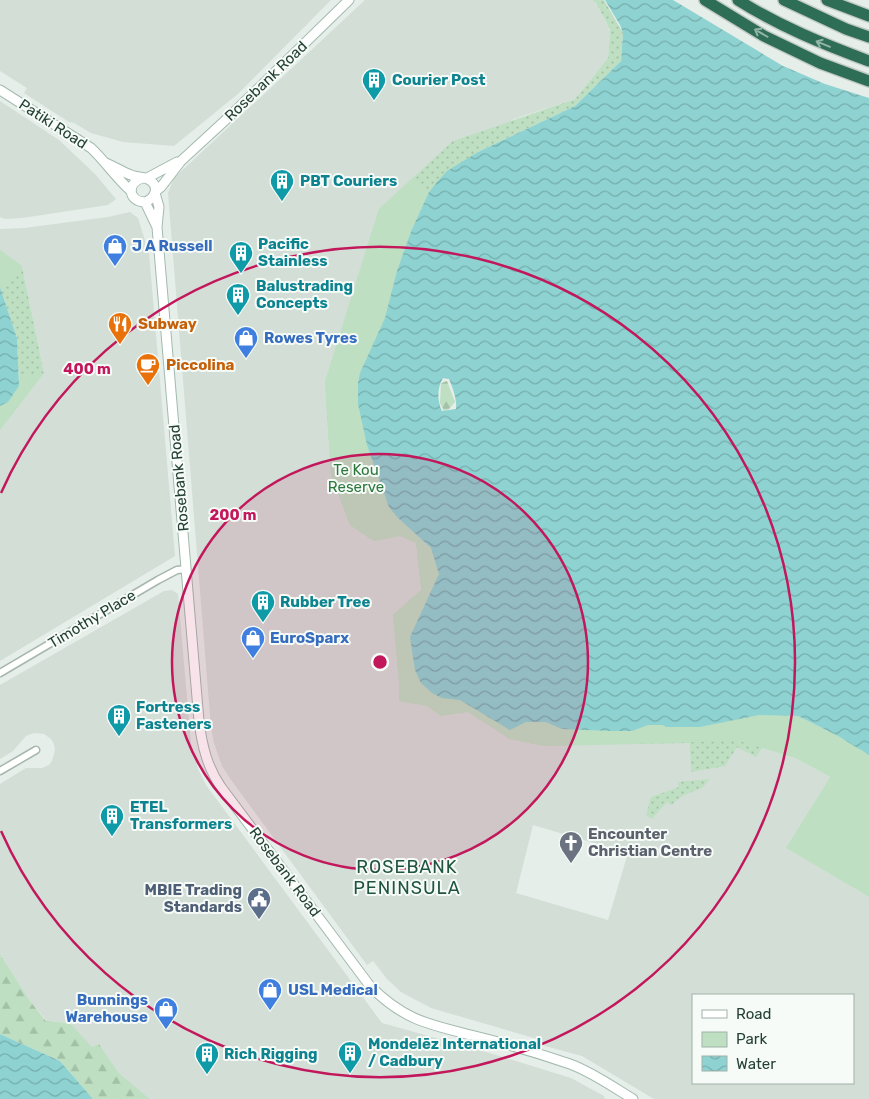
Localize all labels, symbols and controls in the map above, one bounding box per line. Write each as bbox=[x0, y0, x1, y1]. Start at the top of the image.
one-way arrow bbox=[754, 28, 768, 38]
street label: Rosebank Road bbox=[221, 37, 311, 125]
one-way arrow bbox=[816, 39, 831, 48]
building icon: Courier Post bbox=[361, 67, 387, 101]
place label: Courier Post bbox=[392, 71, 486, 89]
street label: Patiki Road bbox=[15, 95, 91, 153]
building icon: PBT Couriers bbox=[269, 168, 295, 202]
place label: PBT Couriers bbox=[300, 172, 397, 190]
shop icon: J A Russell bbox=[102, 233, 128, 267]
place label: Pacific Stainless bbox=[258, 235, 328, 270]
place label: J A Russell bbox=[132, 237, 213, 255]
building icon: Pacific Stainless bbox=[228, 240, 254, 274]
place label: Balustrading Concepts bbox=[256, 277, 353, 312]
building icon: Balustrading Concepts bbox=[225, 282, 251, 316]
restaurant icon: Subway bbox=[107, 311, 133, 345]
place label: Subway bbox=[138, 315, 197, 333]
shop icon: Rowes Tyres bbox=[233, 325, 259, 359]
place label: Rowes Tyres bbox=[264, 329, 357, 347]
cafe icon: Piccolina bbox=[135, 352, 161, 386]
place label: Piccolina bbox=[166, 356, 235, 374]
text: 400 m bbox=[63, 360, 111, 378]
street label: Rosebank Road bbox=[165, 424, 193, 532]
park label: Te Kou Reserve bbox=[328, 461, 384, 496]
text: 200 m bbox=[209, 506, 257, 524]
street label: Timothy Place bbox=[45, 586, 139, 652]
building icon: Rubber Tree bbox=[250, 589, 276, 623]
place label: Rubber Tree bbox=[280, 593, 371, 611]
shop icon: EuroSparx bbox=[240, 625, 266, 659]
place label: EuroSparx bbox=[270, 629, 349, 647]
centre of rings bbox=[371, 653, 389, 671]
place label: Fortress Fasteners bbox=[136, 698, 212, 733]
building icon: Fortress Fasteners bbox=[106, 703, 132, 737]
place label: ETEL Transformers bbox=[130, 798, 232, 833]
building icon: ETEL Transformers bbox=[99, 803, 125, 837]
street label: Rosebank Road bbox=[245, 824, 325, 920]
place label: Encounter Christian Centre bbox=[588, 825, 712, 860]
church icon: Encounter Christian Centre bbox=[558, 830, 584, 864]
district label: ROSEBANK PENINSULA bbox=[353, 856, 461, 899]
place label: MBIE Trading Standards bbox=[145, 881, 242, 916]
public building icon: MBIE Trading Standards bbox=[246, 886, 272, 920]
shop icon: USL Medical bbox=[257, 977, 283, 1011]
place label: USL Medical bbox=[288, 981, 378, 999]
place label: Bunnings Warehouse bbox=[66, 991, 148, 1026]
legend bbox=[692, 994, 854, 1084]
shop icon: Bunnings Warehouse bbox=[153, 996, 179, 1030]
text: Road bbox=[736, 1005, 772, 1023]
text: Park bbox=[736, 1030, 767, 1048]
place label: Mondelēz International / Cadbury bbox=[368, 1035, 541, 1070]
building icon: Mondelēz International / Cadbury bbox=[337, 1040, 363, 1074]
building icon: Rich Rigging bbox=[194, 1041, 220, 1075]
place label: Rich Rigging bbox=[224, 1045, 318, 1063]
text: Water bbox=[736, 1055, 776, 1073]

